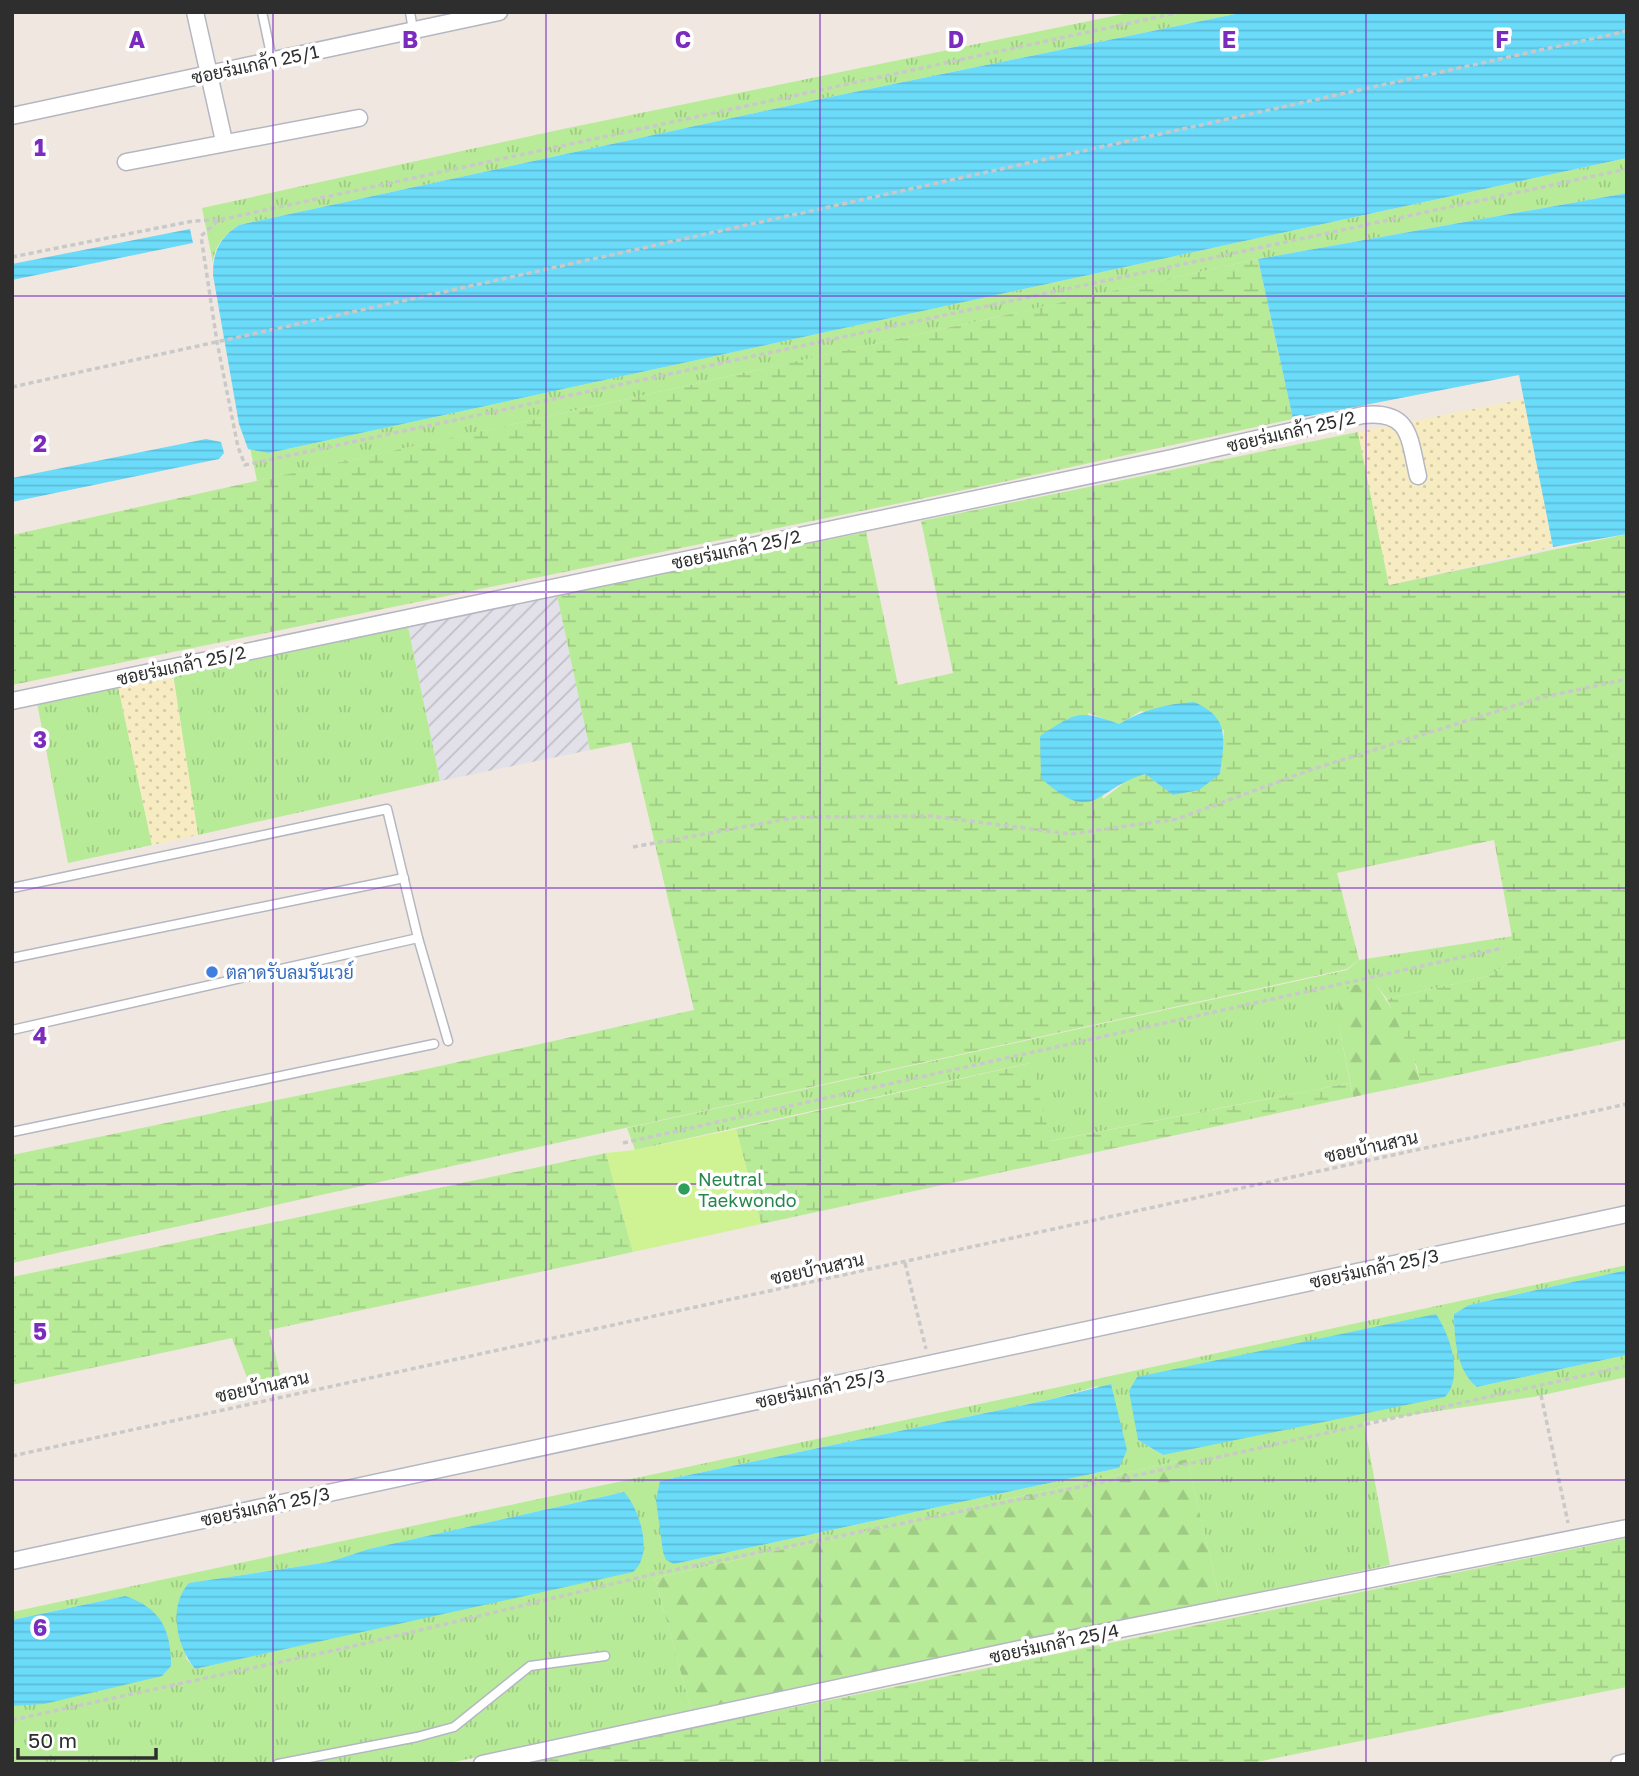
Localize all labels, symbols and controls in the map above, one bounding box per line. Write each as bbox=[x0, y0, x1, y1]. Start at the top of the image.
text: A bbox=[129, 25, 146, 53]
text: B bbox=[402, 25, 418, 53]
text: C bbox=[675, 25, 691, 53]
text: D bbox=[948, 25, 964, 53]
text: E bbox=[1222, 25, 1236, 53]
text: F bbox=[1495, 25, 1509, 53]
street label: ซอยร่มเกล้า 25/1 bbox=[189, 40, 321, 88]
text: 1 bbox=[34, 133, 46, 161]
street label: ซอยร่มเกล้า 25/2 bbox=[1225, 406, 1357, 456]
text: 2 bbox=[33, 429, 47, 457]
street label: ซอยร่มเกล้า 25/2 bbox=[669, 525, 803, 573]
street label: ซอยร่มเกล้า 25/2 bbox=[114, 641, 248, 689]
text: 3 bbox=[33, 725, 47, 753]
place label: ตลาดรับลมรันเวย์ bbox=[226, 960, 354, 983]
marker: ตลาดรับลมรันเวย์ bbox=[204, 964, 220, 980]
text: 4 bbox=[33, 1021, 47, 1049]
street label: ซอยบ้านสวน bbox=[1322, 1125, 1420, 1167]
place label: Neutral Taekwondo bbox=[698, 1168, 797, 1211]
marker: Neutral Taekwondo bbox=[676, 1181, 692, 1197]
street label: ซอยร่มเกล้า 25/3 bbox=[1307, 1244, 1441, 1292]
street label: ซอยบ้านสวน bbox=[768, 1247, 866, 1289]
text: 5 bbox=[33, 1317, 47, 1345]
street label: ซอยร่มเกล้า 25/3 bbox=[753, 1364, 887, 1412]
street label: ซอยบ้านสวน bbox=[213, 1365, 311, 1407]
street label: ซอยร่มเกล้า 25/3 bbox=[198, 1482, 332, 1530]
text: 6 bbox=[33, 1613, 47, 1641]
street label: ซอยร่มเกล้า 25/4 bbox=[987, 1619, 1121, 1667]
scale bar bbox=[18, 1716, 156, 1760]
text: 50 m bbox=[28, 1727, 77, 1753]

